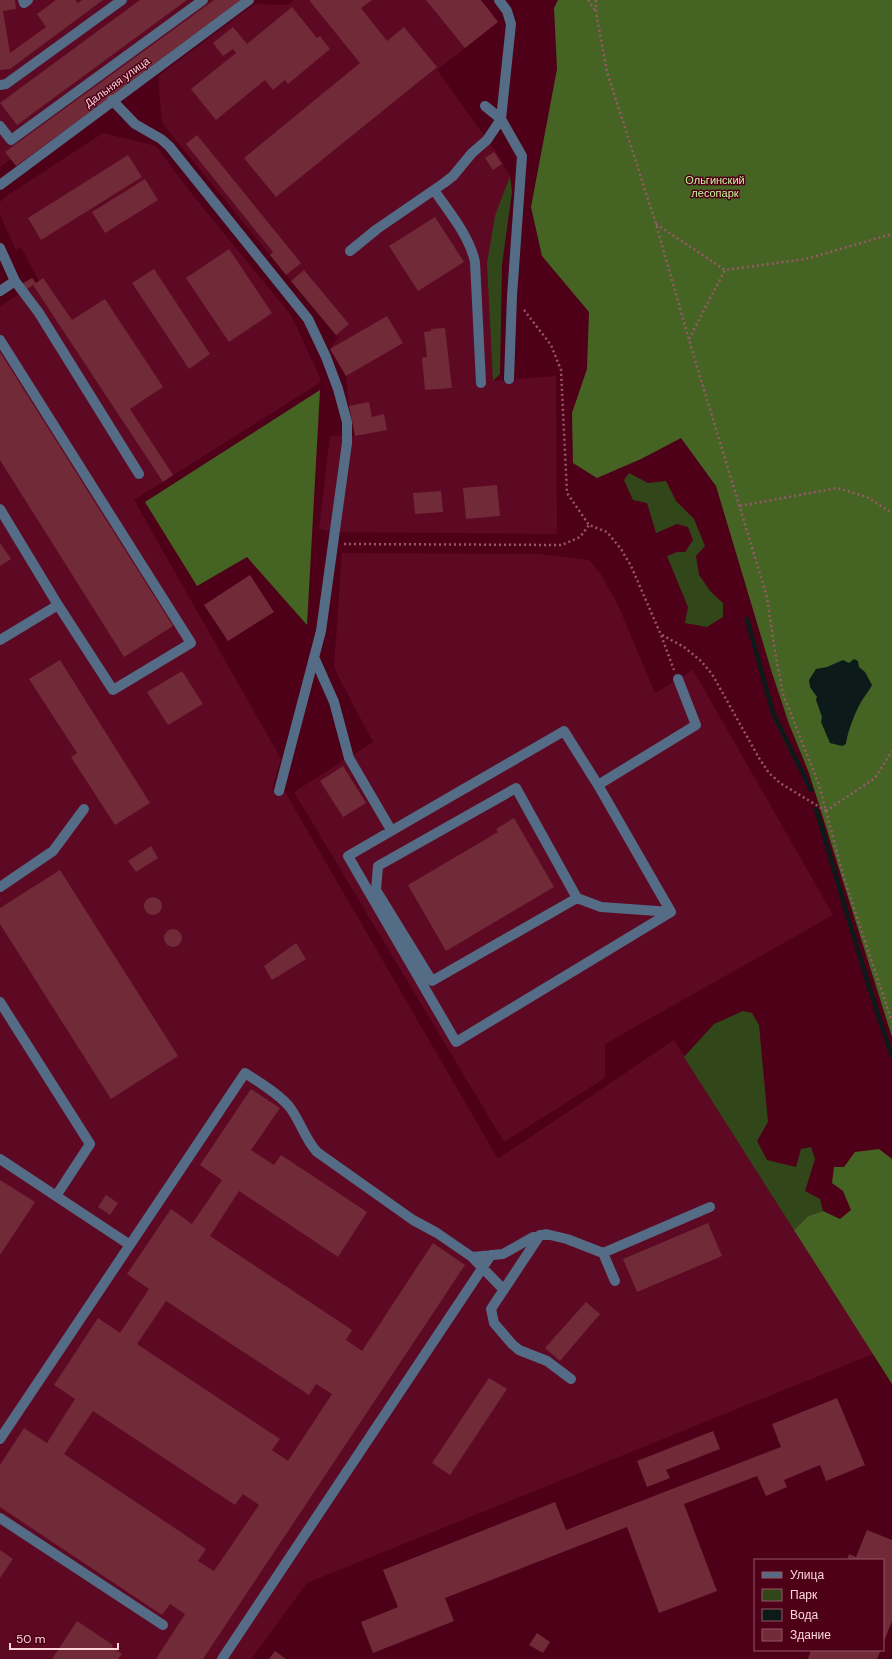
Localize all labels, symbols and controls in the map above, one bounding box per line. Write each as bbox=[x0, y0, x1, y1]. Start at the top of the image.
street label: Дальняя улица bbox=[82, 53, 153, 110]
park label: Ольгинский лесопарк bbox=[685, 173, 745, 200]
legend bbox=[754, 1559, 884, 1651]
text: Улица bbox=[790, 1567, 824, 1583]
text: Парк bbox=[790, 1587, 818, 1603]
text: Вода bbox=[790, 1607, 818, 1623]
scale bar bbox=[10, 1625, 118, 1651]
text: Здание bbox=[790, 1627, 831, 1643]
text: 50 m bbox=[16, 1631, 45, 1647]

